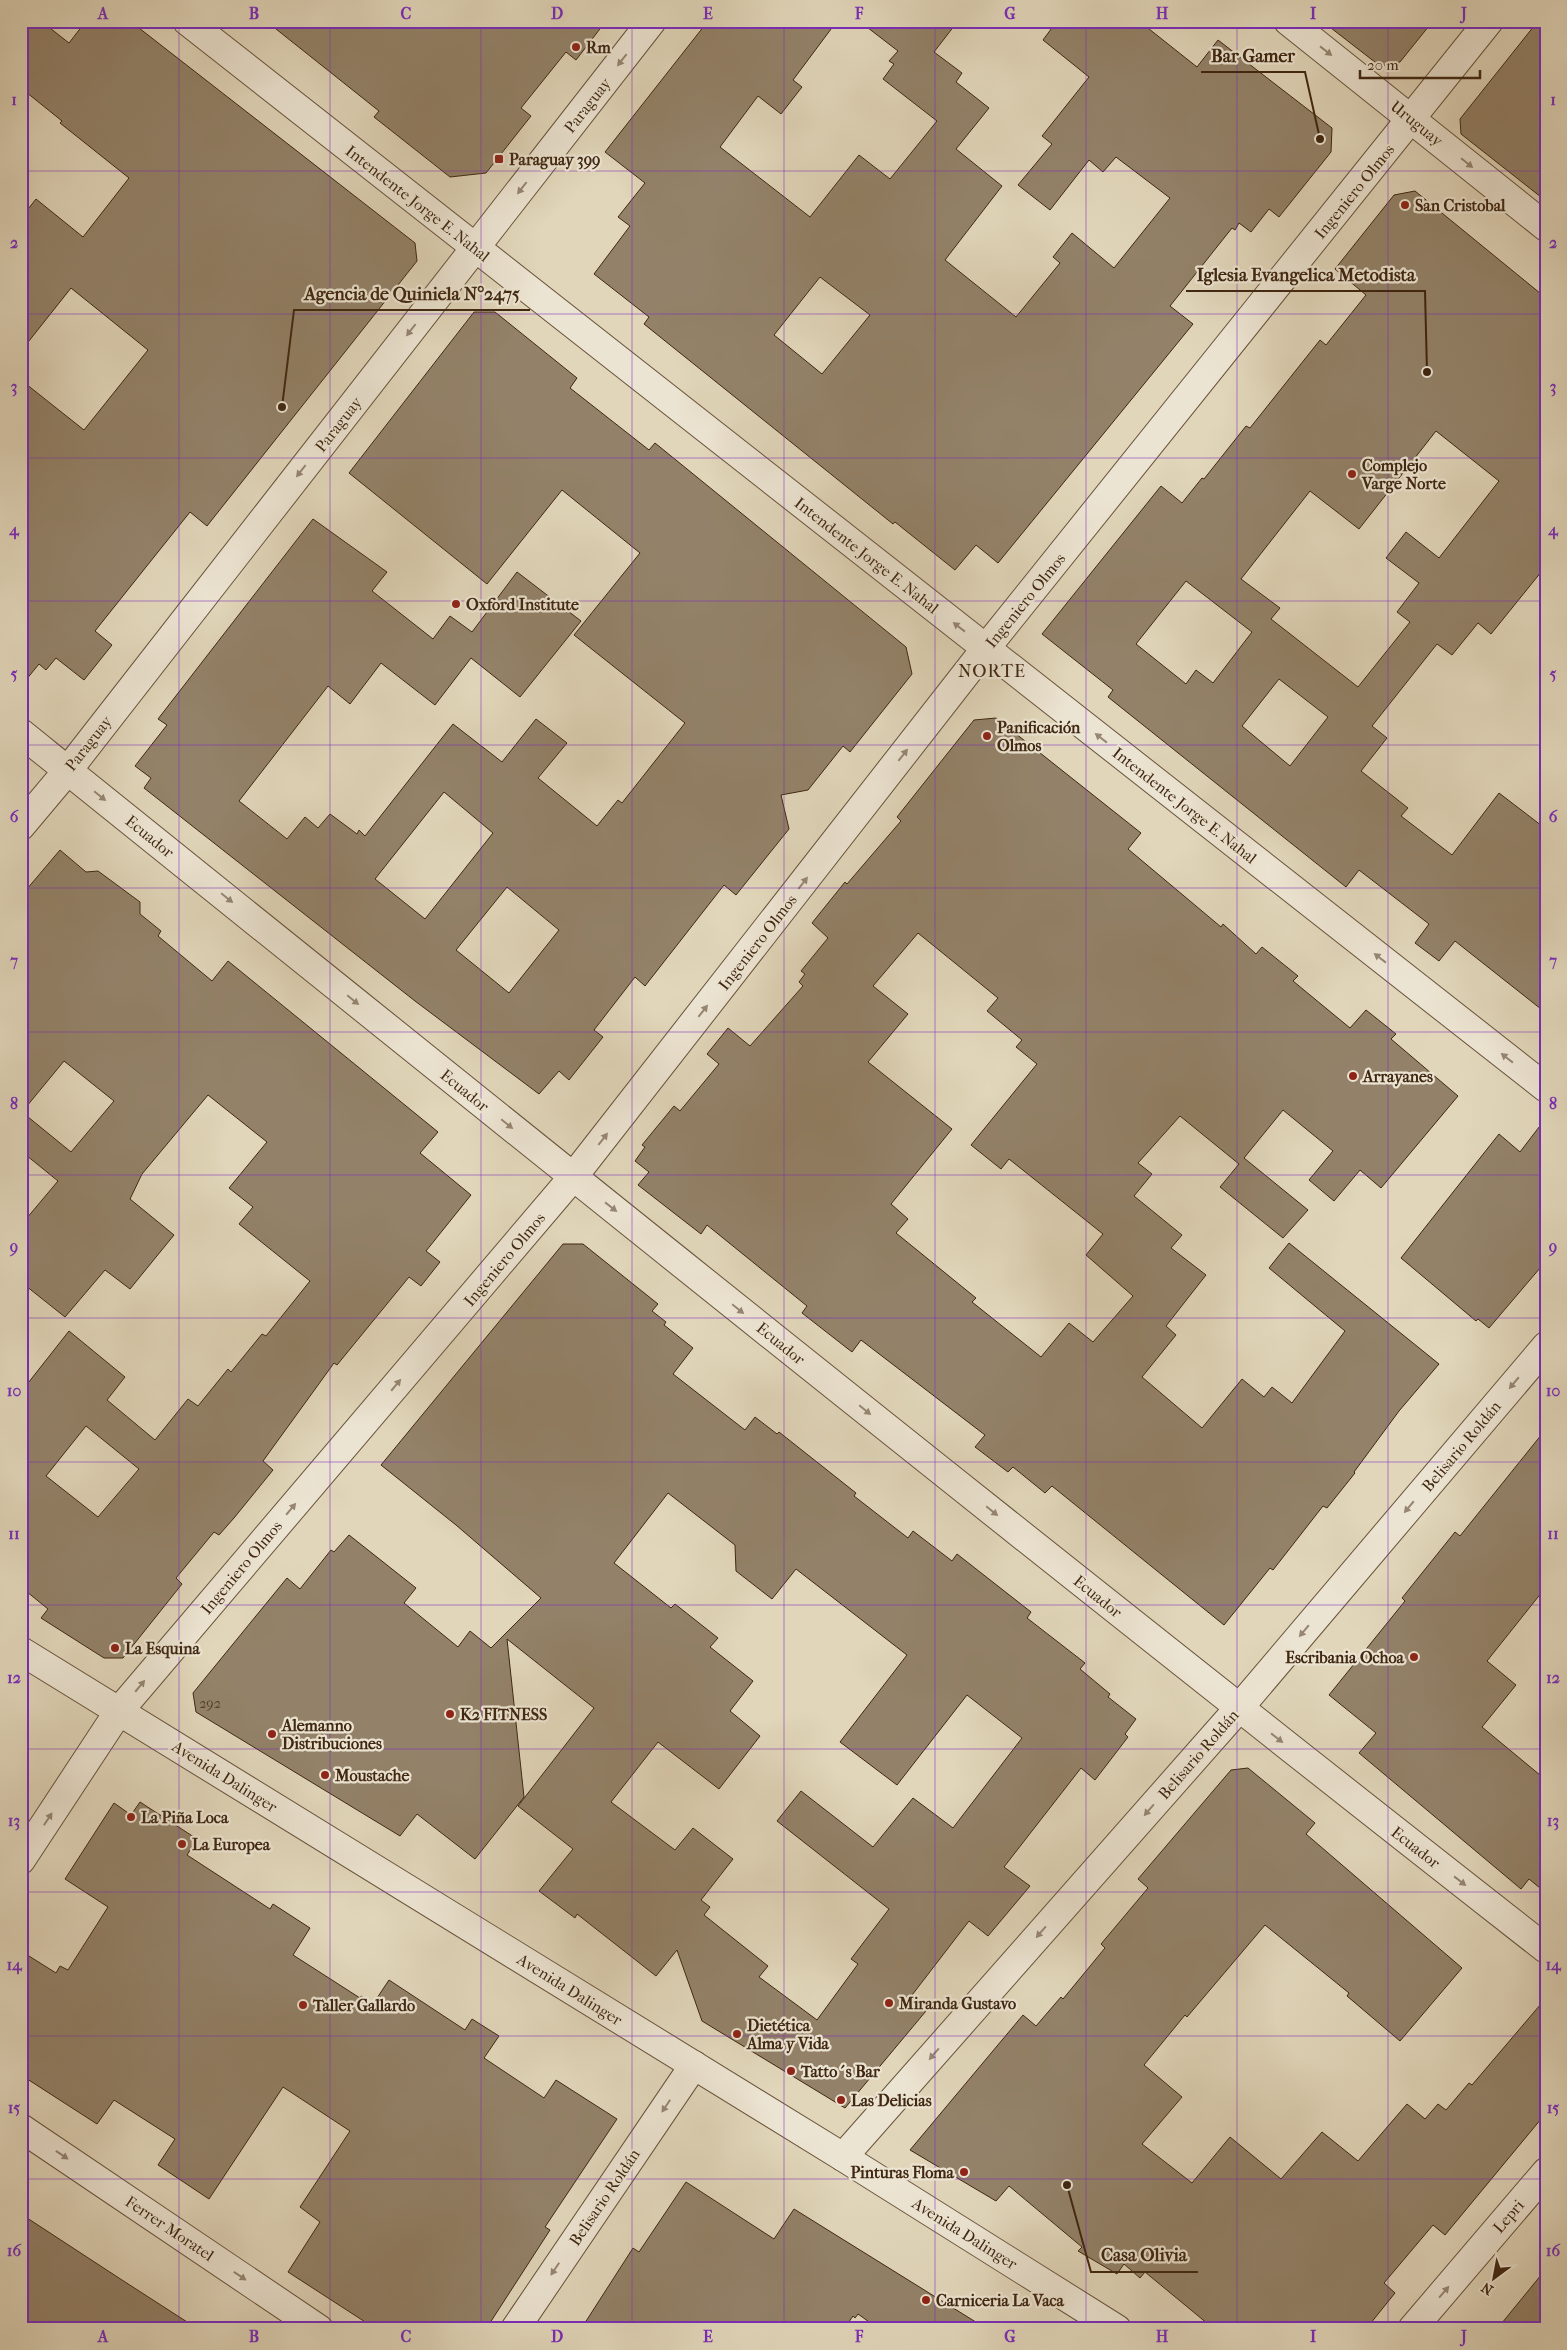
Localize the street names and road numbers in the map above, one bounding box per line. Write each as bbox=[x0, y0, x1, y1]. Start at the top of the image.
street label: Paraguay bbox=[560, 74, 615, 137]
street label: Uruguay bbox=[1387, 97, 1447, 151]
street label: Ingeniero Olmos bbox=[1310, 140, 1398, 243]
street label: Intendente Jorge E. Nahal bbox=[342, 141, 494, 266]
street label: Paraguay bbox=[311, 393, 366, 456]
street label: Intendente Jorge E. Nahal bbox=[791, 493, 943, 618]
street label: Ingeniero Olmos bbox=[981, 549, 1069, 652]
street label: Paraguay bbox=[61, 712, 116, 775]
street label: Intendente Jorge E. Nahal bbox=[1109, 743, 1261, 868]
street label: Ecuador bbox=[122, 811, 178, 862]
street label: Ingeniero Olmos bbox=[714, 891, 801, 994]
street label: Ecuador bbox=[437, 1065, 493, 1116]
street label: Ingeniero Olmos bbox=[460, 1209, 549, 1310]
street label: Ecuador bbox=[753, 1318, 809, 1369]
street label: Belisario Roldán bbox=[1418, 1396, 1505, 1496]
street label: Ingeniero Olmos bbox=[197, 1517, 286, 1618]
street label: Ecuador bbox=[1070, 1571, 1126, 1622]
street label: Belisario Roldán bbox=[1154, 1705, 1243, 1803]
street label: Avenida Dalinger bbox=[168, 1736, 281, 1816]
street label: Ecuador bbox=[1387, 1822, 1444, 1872]
street label: Avenida Dalinger bbox=[513, 1949, 626, 2029]
street label: Belisario Roldán bbox=[565, 2145, 644, 2249]
street label: Ferrer Moratel bbox=[122, 2192, 218, 2265]
street label: Avenida Dalinger bbox=[908, 2193, 1021, 2273]
street label: Lepri bbox=[1489, 2196, 1528, 2237]

